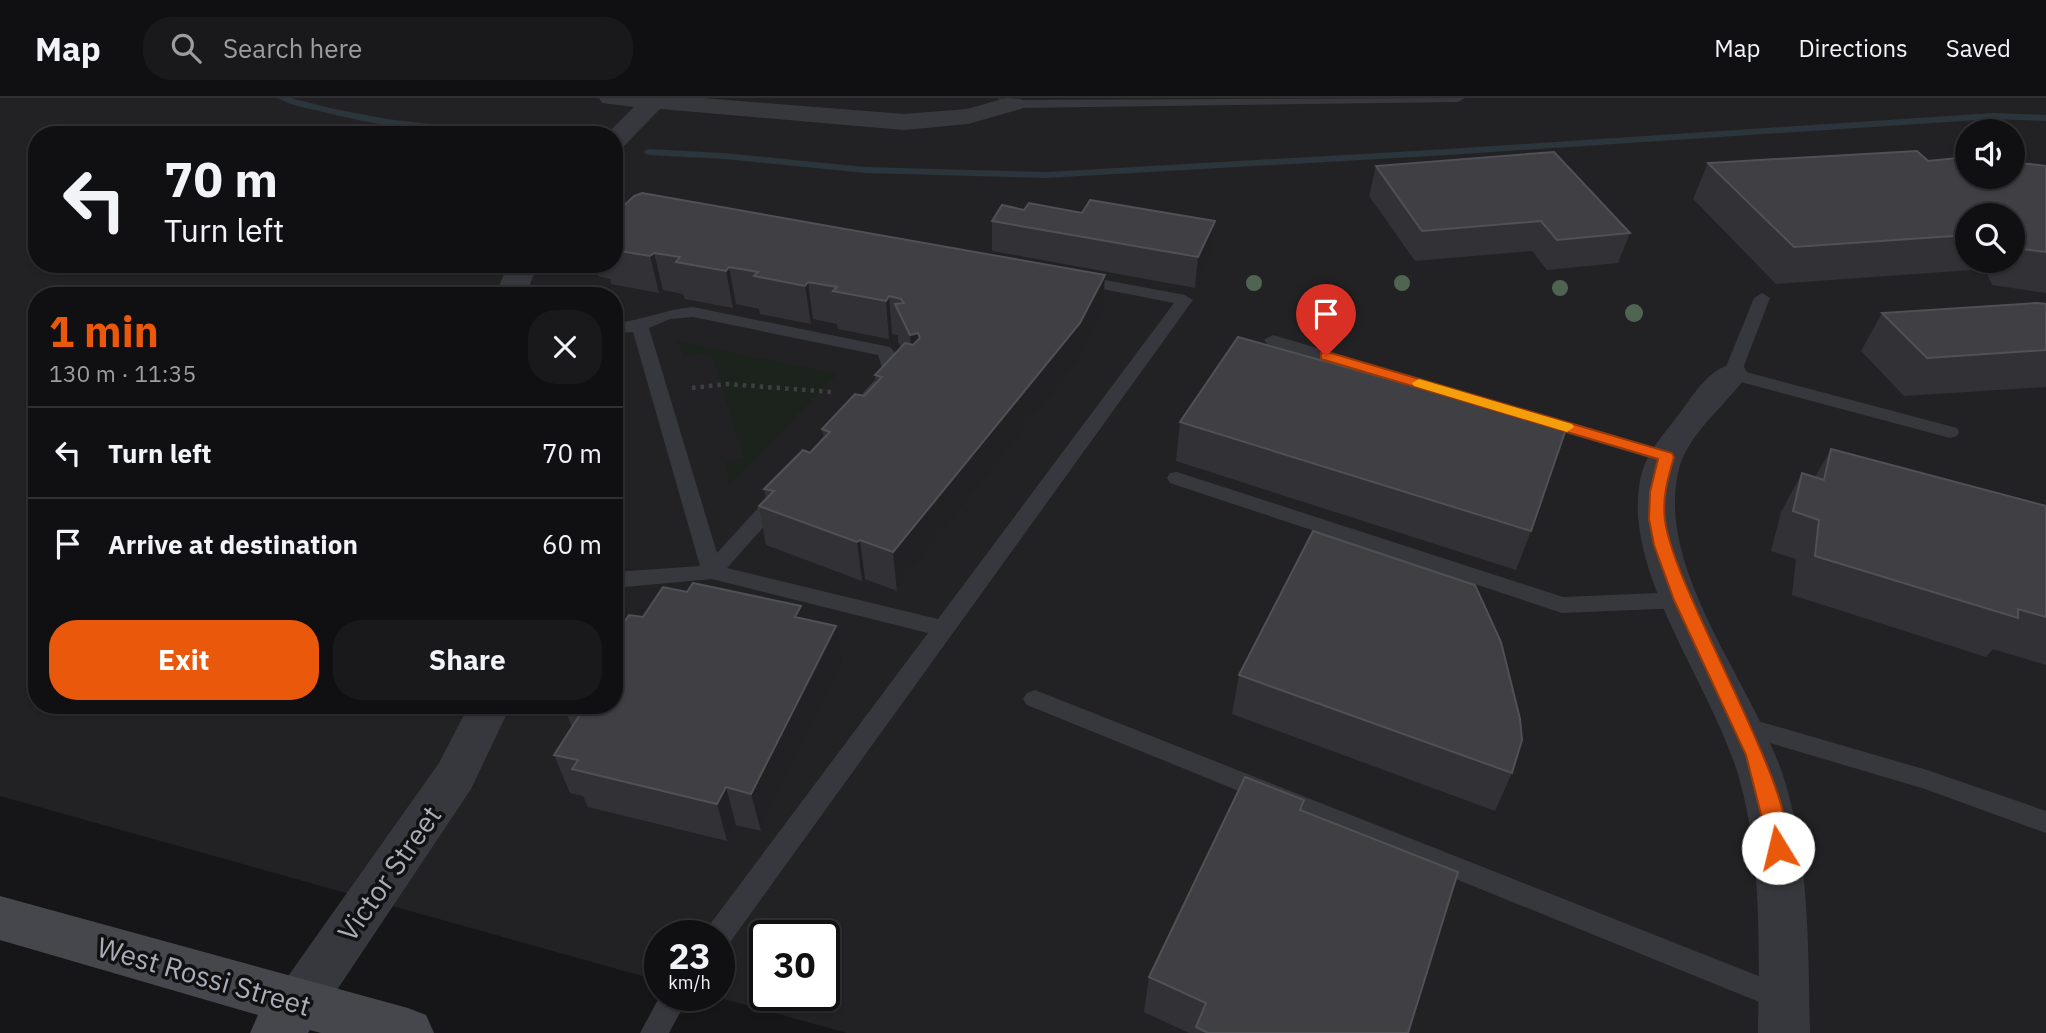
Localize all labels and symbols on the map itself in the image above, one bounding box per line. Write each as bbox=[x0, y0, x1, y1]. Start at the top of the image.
pin bbox=[1296, 284, 1356, 356]
street label: Victor Street bbox=[329, 798, 449, 948]
position arrow bbox=[1741, 811, 1815, 885]
speed limit sign: 30 bbox=[749, 920, 840, 1011]
street label: West Rossi Street bbox=[93, 928, 315, 1024]

